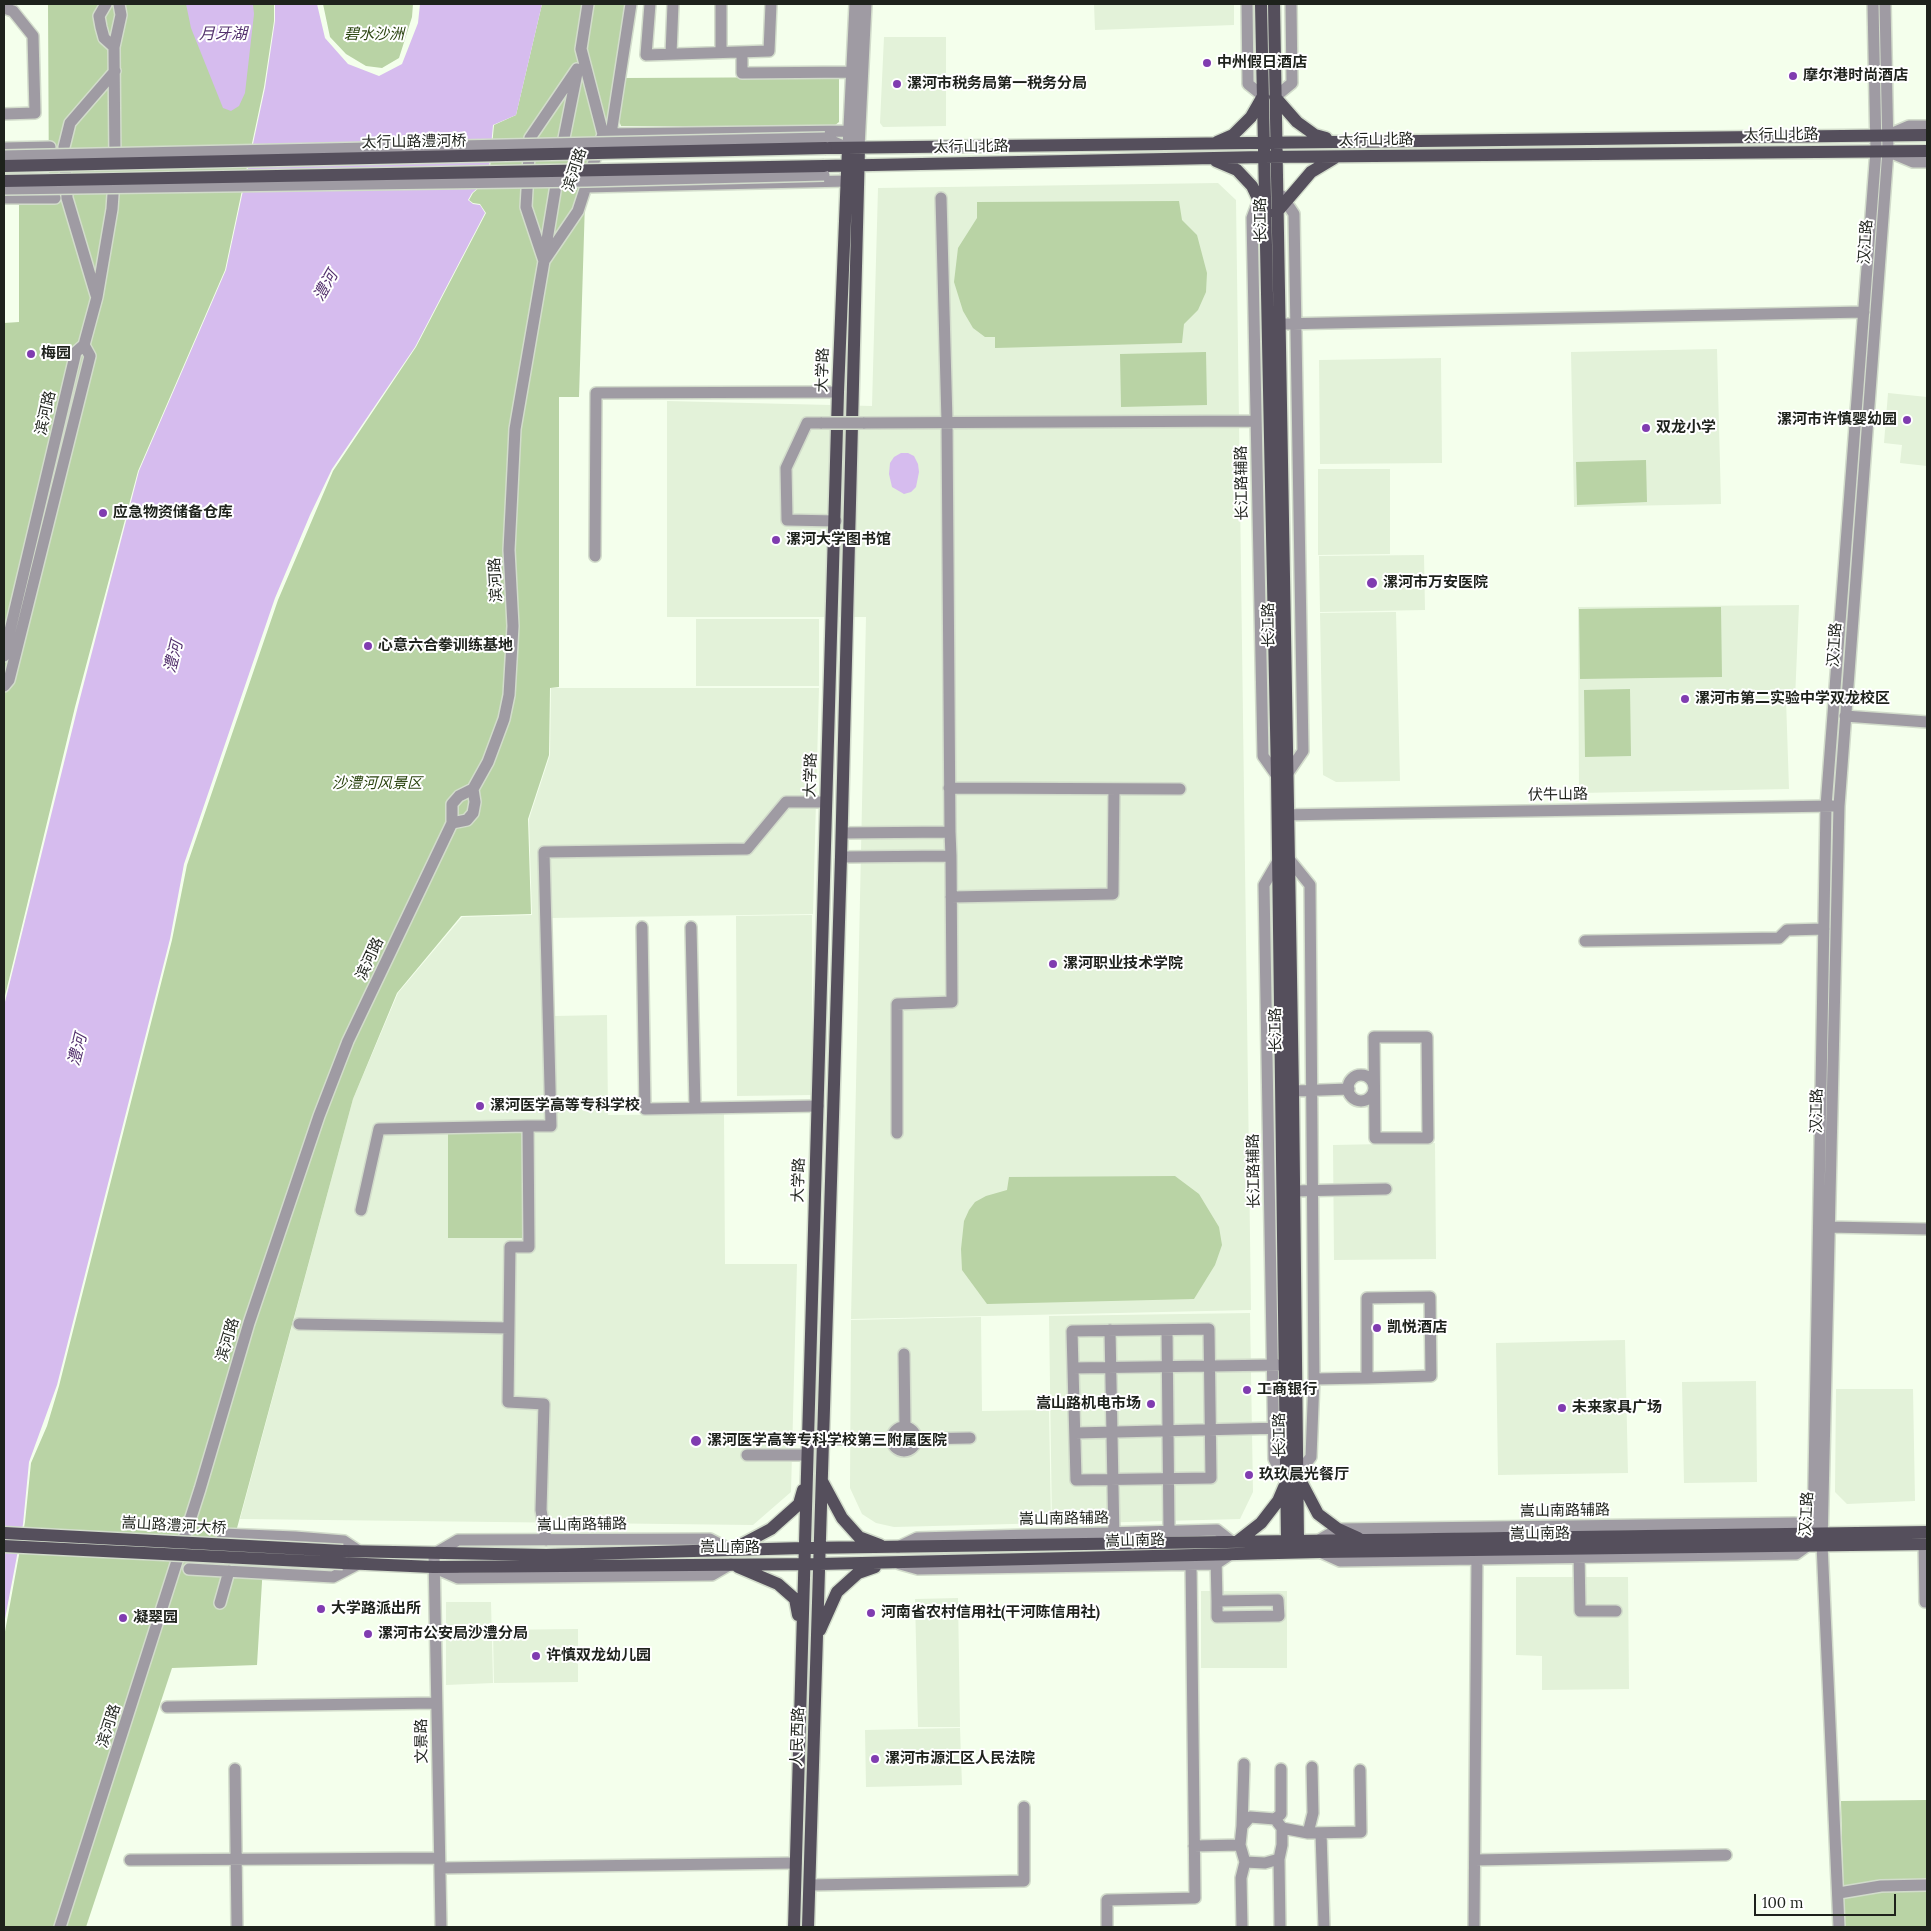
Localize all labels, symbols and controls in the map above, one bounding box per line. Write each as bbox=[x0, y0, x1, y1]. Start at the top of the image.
water label: 月牙湖 bbox=[199, 24, 247, 44]
park label: 碧水沙洲 bbox=[344, 26, 404, 44]
place label: 中州假日酒店 bbox=[1217, 54, 1307, 72]
marker: 中州假日酒店 bbox=[1201, 57, 1213, 69]
place label: 摩尔港时尚酒店 bbox=[1803, 67, 1908, 85]
marker: 摩尔港时尚酒店 bbox=[1787, 70, 1799, 82]
place label: 漯河市税务局第一税务分局 bbox=[907, 75, 1087, 93]
marker: 漯河市税务局第一税务分局 bbox=[891, 78, 903, 90]
street label: 太行山北路 bbox=[1743, 125, 1819, 145]
street label: 太行山北路 bbox=[1338, 130, 1414, 150]
street label: 太行山路澧河桥 bbox=[361, 132, 467, 152]
street label: 太行山北路 bbox=[933, 137, 1009, 157]
street label: 滨河路 bbox=[559, 146, 591, 194]
street label: 长江路 bbox=[1252, 197, 1270, 243]
street label: 汉江路 bbox=[1855, 219, 1877, 265]
water label: 澧河 bbox=[310, 267, 342, 305]
place label: 梅园 bbox=[41, 345, 71, 363]
street label: 大学路 bbox=[813, 347, 833, 393]
marker: 梅园 bbox=[25, 348, 37, 360]
street label: 滨河路 bbox=[32, 389, 60, 437]
place label: 漯河市许慎婴幼园 bbox=[1777, 411, 1897, 429]
marker: 漯河市许慎婴幼园 bbox=[1901, 414, 1913, 426]
place label: 双龙小学 bbox=[1656, 419, 1716, 437]
marker: 双龙小学 bbox=[1640, 422, 1652, 434]
street label: 长江路辅路 bbox=[1232, 445, 1252, 521]
place label: 应急物资储备仓库 bbox=[113, 504, 233, 522]
marker: 应急物资储备仓库 bbox=[97, 507, 109, 519]
place label: 漯河大学图书馆 bbox=[786, 531, 891, 549]
marker: 漯河大学图书馆 bbox=[770, 534, 782, 546]
street label: 滨河路 bbox=[486, 557, 506, 603]
place label: 漯河市万安医院 bbox=[1383, 574, 1488, 592]
marker: 漯河市万安医院 bbox=[1365, 576, 1379, 590]
street label: 长江路 bbox=[1260, 602, 1278, 648]
street label: 汉江路 bbox=[1824, 622, 1846, 668]
place label: 心意六合拳训练基地 bbox=[378, 637, 513, 655]
water label: 澧河 bbox=[161, 639, 187, 675]
marker: 心意六合拳训练基地 bbox=[362, 640, 374, 652]
place label: 漯河市第二实验中学双龙校区 bbox=[1695, 690, 1890, 708]
marker: 漯河市第二实验中学双龙校区 bbox=[1679, 693, 1691, 705]
street label: 大学路 bbox=[801, 752, 821, 798]
park label: 沙澧河风景区 bbox=[332, 775, 422, 793]
street label: 伏牛山路 bbox=[1528, 785, 1588, 805]
street label: 滨河路 bbox=[352, 935, 388, 983]
place label: 漯河职业技术学院 bbox=[1063, 955, 1183, 973]
marker: 漯河职业技术学院 bbox=[1047, 958, 1059, 970]
street label: 长江路 bbox=[1267, 1007, 1285, 1053]
water label: 澧河 bbox=[65, 1032, 91, 1068]
street label: 汉江路 bbox=[1808, 1088, 1826, 1134]
place label: 漯河医学高等专科学校 bbox=[490, 1097, 640, 1115]
marker: 漯河医学高等专科学校 bbox=[474, 1100, 486, 1112]
street label: 长江路辅路 bbox=[1244, 1133, 1264, 1209]
street label: 大学路 bbox=[789, 1157, 809, 1203]
street label: 滨河路 bbox=[213, 1316, 243, 1364]
place label: 凯悦酒店 bbox=[1387, 1319, 1447, 1337]
marker: 凯悦酒店 bbox=[1371, 1322, 1383, 1334]
place label: 工商银行 bbox=[1257, 1381, 1317, 1399]
marker: 工商银行 bbox=[1241, 1384, 1253, 1396]
place label: 嵩山路机电市场 bbox=[1036, 1395, 1141, 1413]
marker: 嵩山路机电市场 bbox=[1145, 1398, 1157, 1410]
place label: 未来家具广场 bbox=[1572, 1399, 1662, 1417]
marker: 未来家具广场 bbox=[1556, 1402, 1568, 1414]
street label: 长江路 bbox=[1271, 1412, 1289, 1458]
place label: 漯河医学高等专科学校第三附属医院 bbox=[707, 1432, 947, 1450]
marker: 漯河医学高等专科学校第三附属医院 bbox=[689, 1434, 703, 1448]
place label: 玖玖晨光餐厅 bbox=[1259, 1466, 1349, 1484]
marker: 玖玖晨光餐厅 bbox=[1243, 1469, 1255, 1481]
street label: 汉江路 bbox=[1797, 1491, 1817, 1537]
street label: 嵩山南路辅路 bbox=[1520, 1501, 1610, 1521]
street label: 嵩山南路辅路 bbox=[1019, 1509, 1109, 1529]
street label: 嵩山路澧河大桥 bbox=[121, 1514, 227, 1538]
street label: 嵩山南路辅路 bbox=[537, 1515, 627, 1535]
street label: 嵩山南路 bbox=[1510, 1524, 1570, 1544]
street label: 嵩山南路 bbox=[1105, 1531, 1165, 1551]
street label: 嵩山南路 bbox=[700, 1539, 760, 1557]
place label: 大学路派出所 bbox=[331, 1600, 421, 1618]
marker: 大学路派出所 bbox=[315, 1603, 327, 1615]
place label: 河南省农村信用社(干河陈信用社) bbox=[881, 1604, 1100, 1622]
marker: 河南省农村信用社(干河陈信用社) bbox=[865, 1607, 877, 1619]
place label: 凝翠园 bbox=[133, 1609, 178, 1627]
marker: 凝翠园 bbox=[117, 1612, 129, 1624]
place label: 漯河市公安局沙澧分局 bbox=[378, 1625, 528, 1643]
marker: 漯河市公安局沙澧分局 bbox=[362, 1628, 374, 1640]
place label: 许慎双龙幼儿园 bbox=[546, 1647, 651, 1665]
marker: 许慎双龙幼儿园 bbox=[530, 1650, 542, 1662]
street label: 滨河路 bbox=[93, 1702, 125, 1750]
street label: 人民西路 bbox=[788, 1707, 808, 1767]
street label: 文景路 bbox=[413, 1718, 431, 1764]
place label: 漯河市源汇区人民法院 bbox=[885, 1750, 1035, 1768]
marker: 漯河市源汇区人民法院 bbox=[869, 1753, 881, 1765]
scale bar bbox=[1756, 1884, 1898, 1916]
text: 100 m bbox=[1762, 1893, 1803, 1912]

